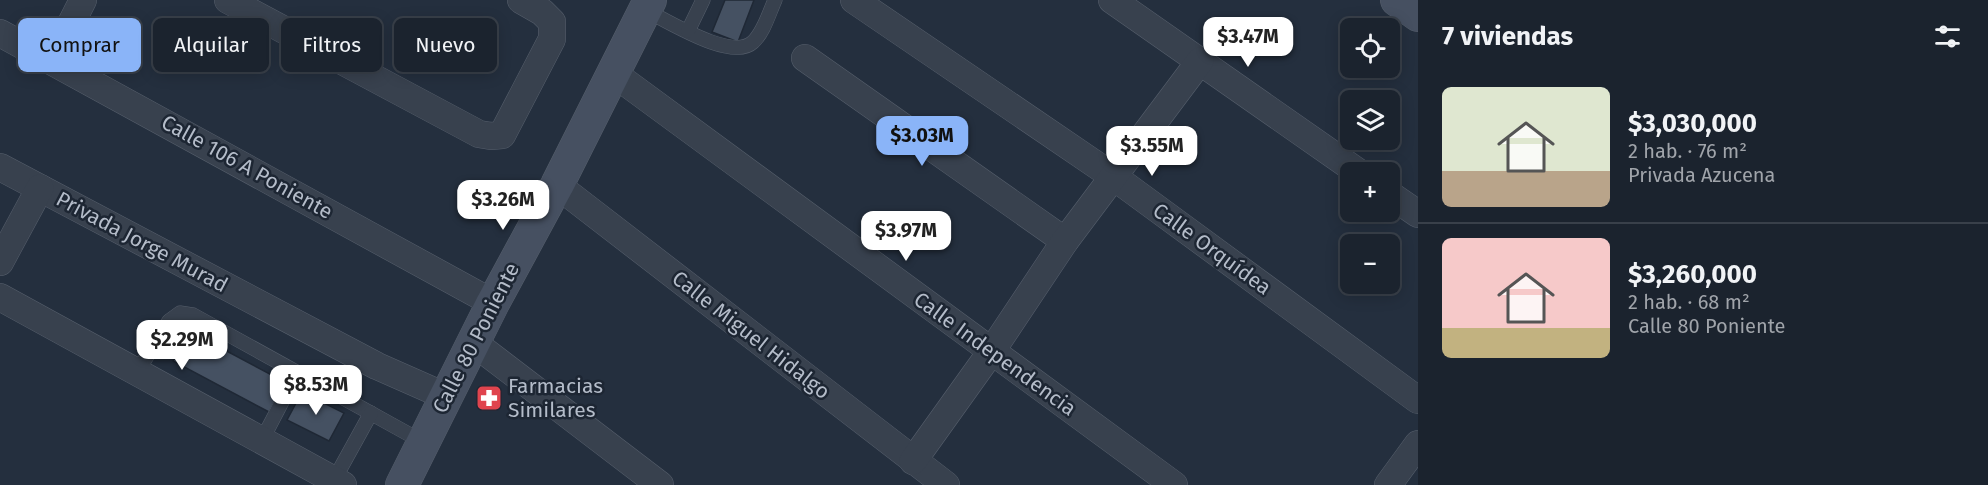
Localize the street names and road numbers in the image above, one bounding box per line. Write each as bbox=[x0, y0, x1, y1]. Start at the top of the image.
street label: Calle 106 A Poniente bbox=[157, 109, 337, 225]
street label: Privada Jorge Murad bbox=[52, 186, 232, 298]
street label: Calle Orquídea bbox=[1148, 197, 1276, 301]
street label: Calle 80 Poniente bbox=[427, 258, 525, 418]
street label: Calle Miguel Hidalgo bbox=[667, 265, 835, 405]
street label: Calle Independencia bbox=[909, 286, 1081, 422]

